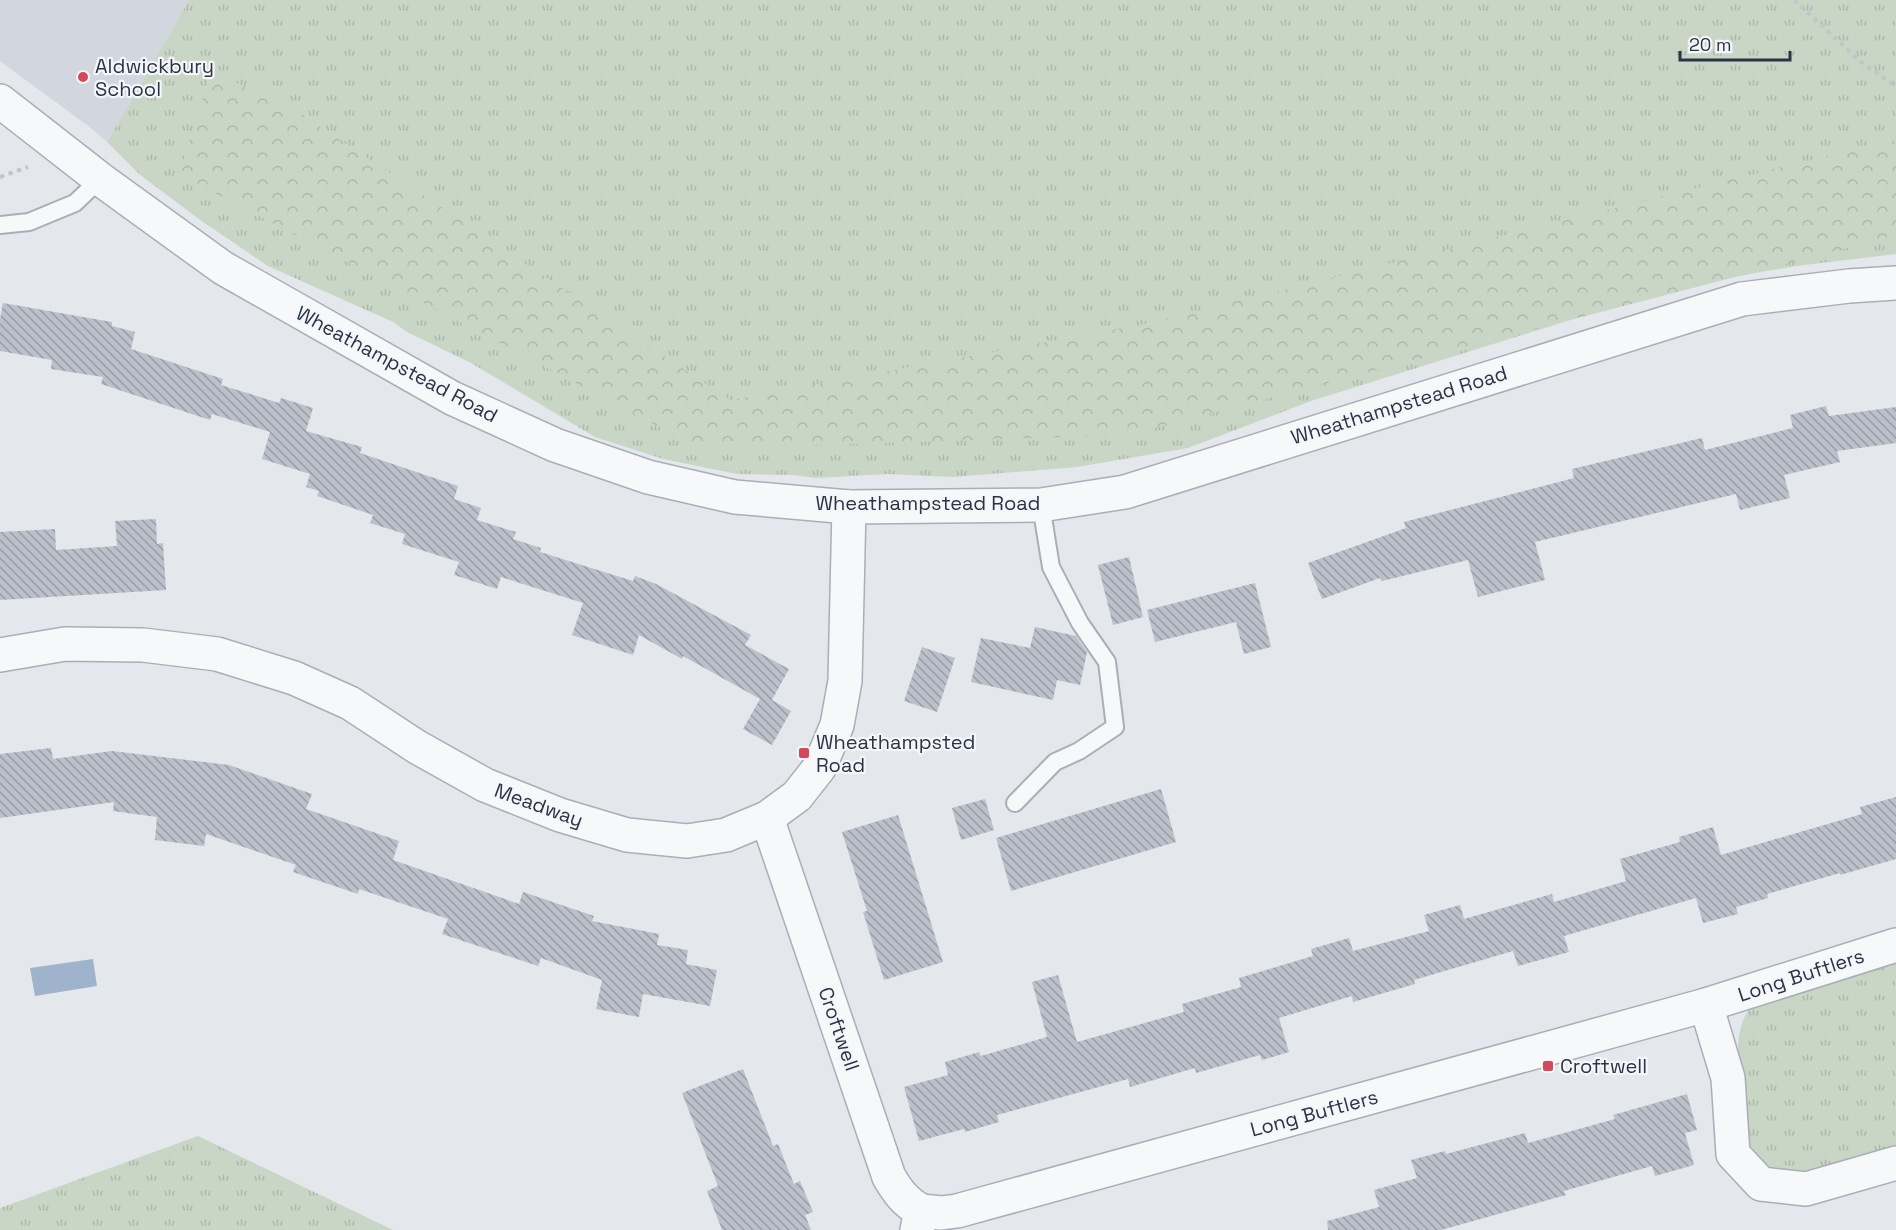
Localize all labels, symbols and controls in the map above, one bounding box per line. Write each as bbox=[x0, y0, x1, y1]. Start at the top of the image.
scale bar bbox=[1680, 24, 1790, 62]
text: 20 m bbox=[1689, 33, 1732, 56]
place label: Aldwickbury School bbox=[95, 53, 214, 102]
marker: Aldwickbury School bbox=[76, 70, 90, 84]
street label: Wheathampstead Road bbox=[292, 300, 502, 428]
street label: Wheathampstead Road bbox=[1288, 360, 1510, 450]
street label: Wheathampstead Road bbox=[816, 490, 1040, 516]
place label: Wheathampsted Road bbox=[816, 729, 975, 778]
marker: Wheathampsted Road bbox=[797, 746, 811, 760]
street label: Meadway bbox=[491, 777, 587, 833]
street label: Long Buftlers bbox=[1735, 942, 1867, 1008]
street label: Croftwell bbox=[813, 984, 865, 1074]
place label: Croftwell bbox=[1560, 1053, 1647, 1079]
marker: Croftwell bbox=[1541, 1059, 1555, 1073]
street label: Long Buftlers bbox=[1247, 1083, 1381, 1143]

